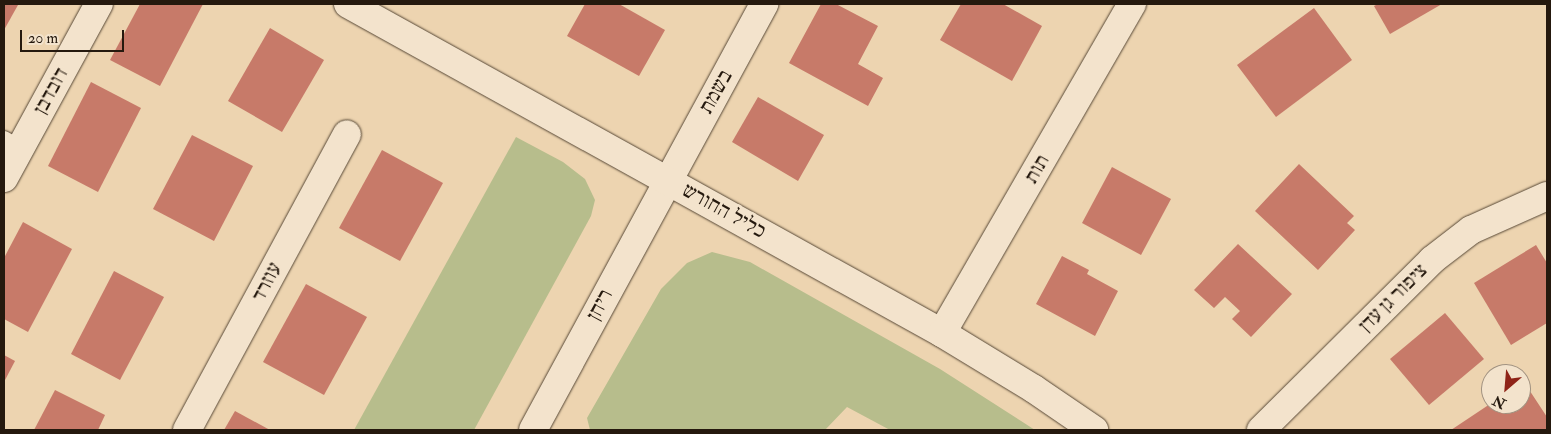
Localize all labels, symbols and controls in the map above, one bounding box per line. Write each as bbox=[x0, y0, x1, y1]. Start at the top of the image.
scale bar bbox=[22, 20, 126, 52]
text: 20 m bbox=[28, 29, 58, 48]
street label: דובדבן bbox=[28, 63, 74, 119]
street label: בשמת bbox=[694, 66, 738, 118]
street label: תות bbox=[1019, 150, 1055, 188]
street label: כליל החורש bbox=[678, 178, 770, 244]
street label: עוזרד bbox=[246, 258, 288, 306]
street label: ציפור גן עדן bbox=[1353, 258, 1433, 338]
street label: ריחן bbox=[581, 285, 619, 325]
north arrow bbox=[1481, 364, 1531, 414]
text: N bbox=[1490, 392, 1509, 412]

